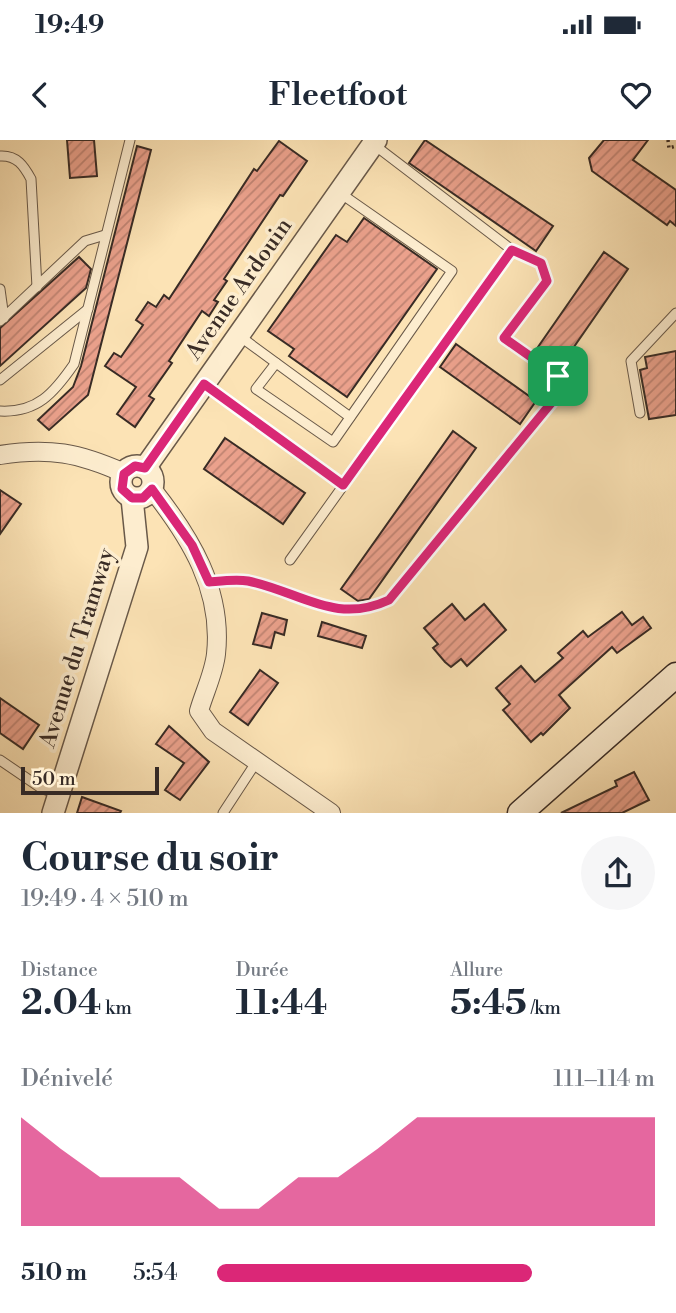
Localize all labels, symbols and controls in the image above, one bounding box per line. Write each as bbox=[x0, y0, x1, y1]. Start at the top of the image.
text: 19:49 bbox=[35, 9, 104, 41]
text: Fleetfoot bbox=[269, 75, 407, 115]
icon: back bbox=[21, 76, 59, 114]
icon: heart bbox=[617, 76, 655, 114]
street label: Avenue Ardouin bbox=[179, 213, 298, 366]
pin bbox=[528, 346, 588, 406]
icon: arrive bbox=[539, 357, 577, 395]
street label: Avenue du Tramway bbox=[33, 544, 121, 752]
scale bar bbox=[21, 764, 159, 795]
text: 50 m bbox=[32, 767, 76, 791]
text: Course du soir bbox=[21, 835, 279, 882]
button: share bbox=[581, 836, 655, 910]
text: 19:49 · 4 × 510 m bbox=[21, 885, 189, 913]
text: Distance bbox=[21, 958, 98, 982]
text: Durée bbox=[236, 958, 289, 982]
text: Allure bbox=[450, 958, 503, 982]
text: 2.04 bbox=[21, 982, 101, 1025]
text: 11:44 bbox=[236, 982, 327, 1025]
text: 5:45 bbox=[450, 982, 527, 1025]
text: km bbox=[101, 996, 132, 1020]
text: /km bbox=[527, 996, 561, 1020]
text: Dénivelé bbox=[21, 1065, 113, 1093]
text: 111–114 m bbox=[553, 1065, 655, 1093]
text: 510 m bbox=[21, 1259, 87, 1287]
text: 5:54 bbox=[133, 1259, 178, 1287]

